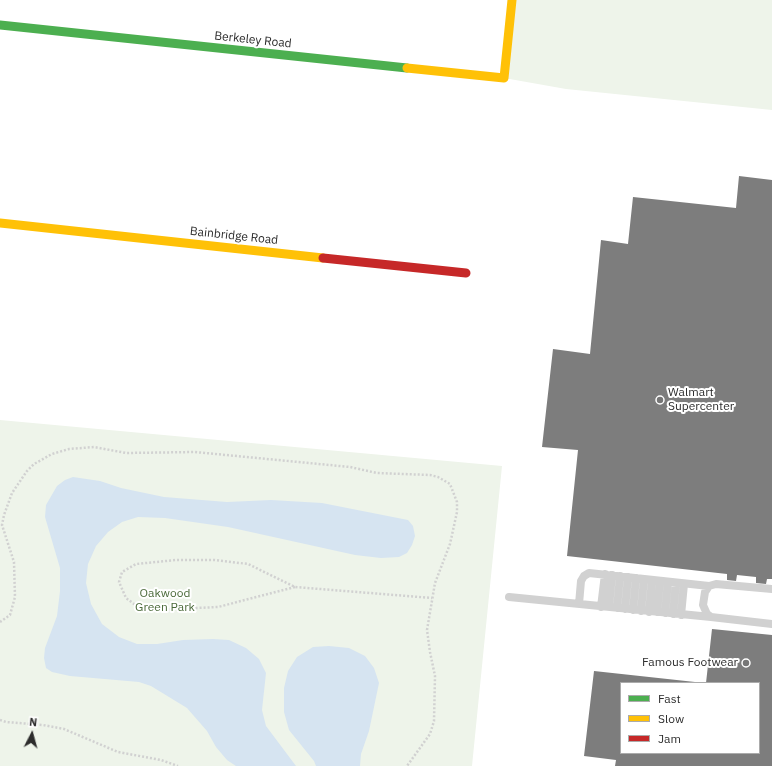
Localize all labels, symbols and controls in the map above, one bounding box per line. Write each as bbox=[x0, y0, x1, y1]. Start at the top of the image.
street label: Berkeley Road bbox=[214, 29, 292, 51]
street label: Bainbridge Road bbox=[189, 224, 279, 248]
place label: Walmart Supercenter bbox=[668, 386, 734, 414]
marker: Walmart Supercenter bbox=[655, 395, 665, 405]
park label: Oakwood Green Park bbox=[135, 587, 195, 615]
place label: Famous Footwear bbox=[642, 656, 738, 670]
marker: Famous Footwear bbox=[741, 658, 751, 668]
legend bbox=[620, 682, 760, 754]
text: Fast bbox=[658, 691, 681, 706]
text: Slow bbox=[658, 711, 684, 726]
north arrow bbox=[12, 714, 52, 754]
text: N bbox=[29, 715, 38, 729]
text: Jam bbox=[658, 731, 681, 746]

